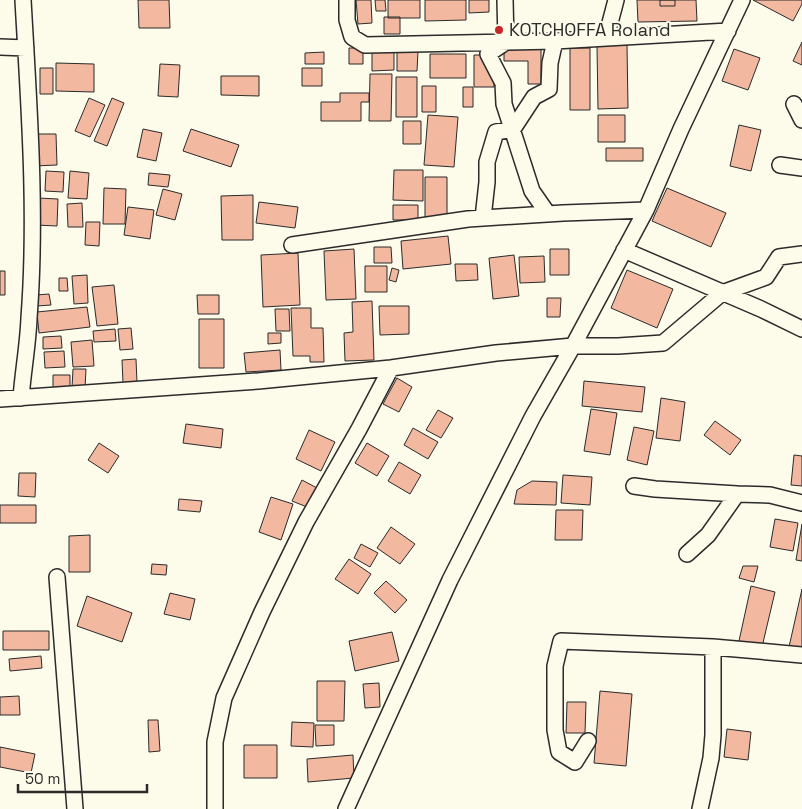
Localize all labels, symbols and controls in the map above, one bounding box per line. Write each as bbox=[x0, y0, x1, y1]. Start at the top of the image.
place label: KOTCHOFFA Roland bbox=[509, 18, 671, 41]
marker: KOTCHOFFA Roland bbox=[493, 24, 505, 36]
scale bar bbox=[18, 762, 146, 794]
text: 50 m bbox=[25, 769, 60, 788]

